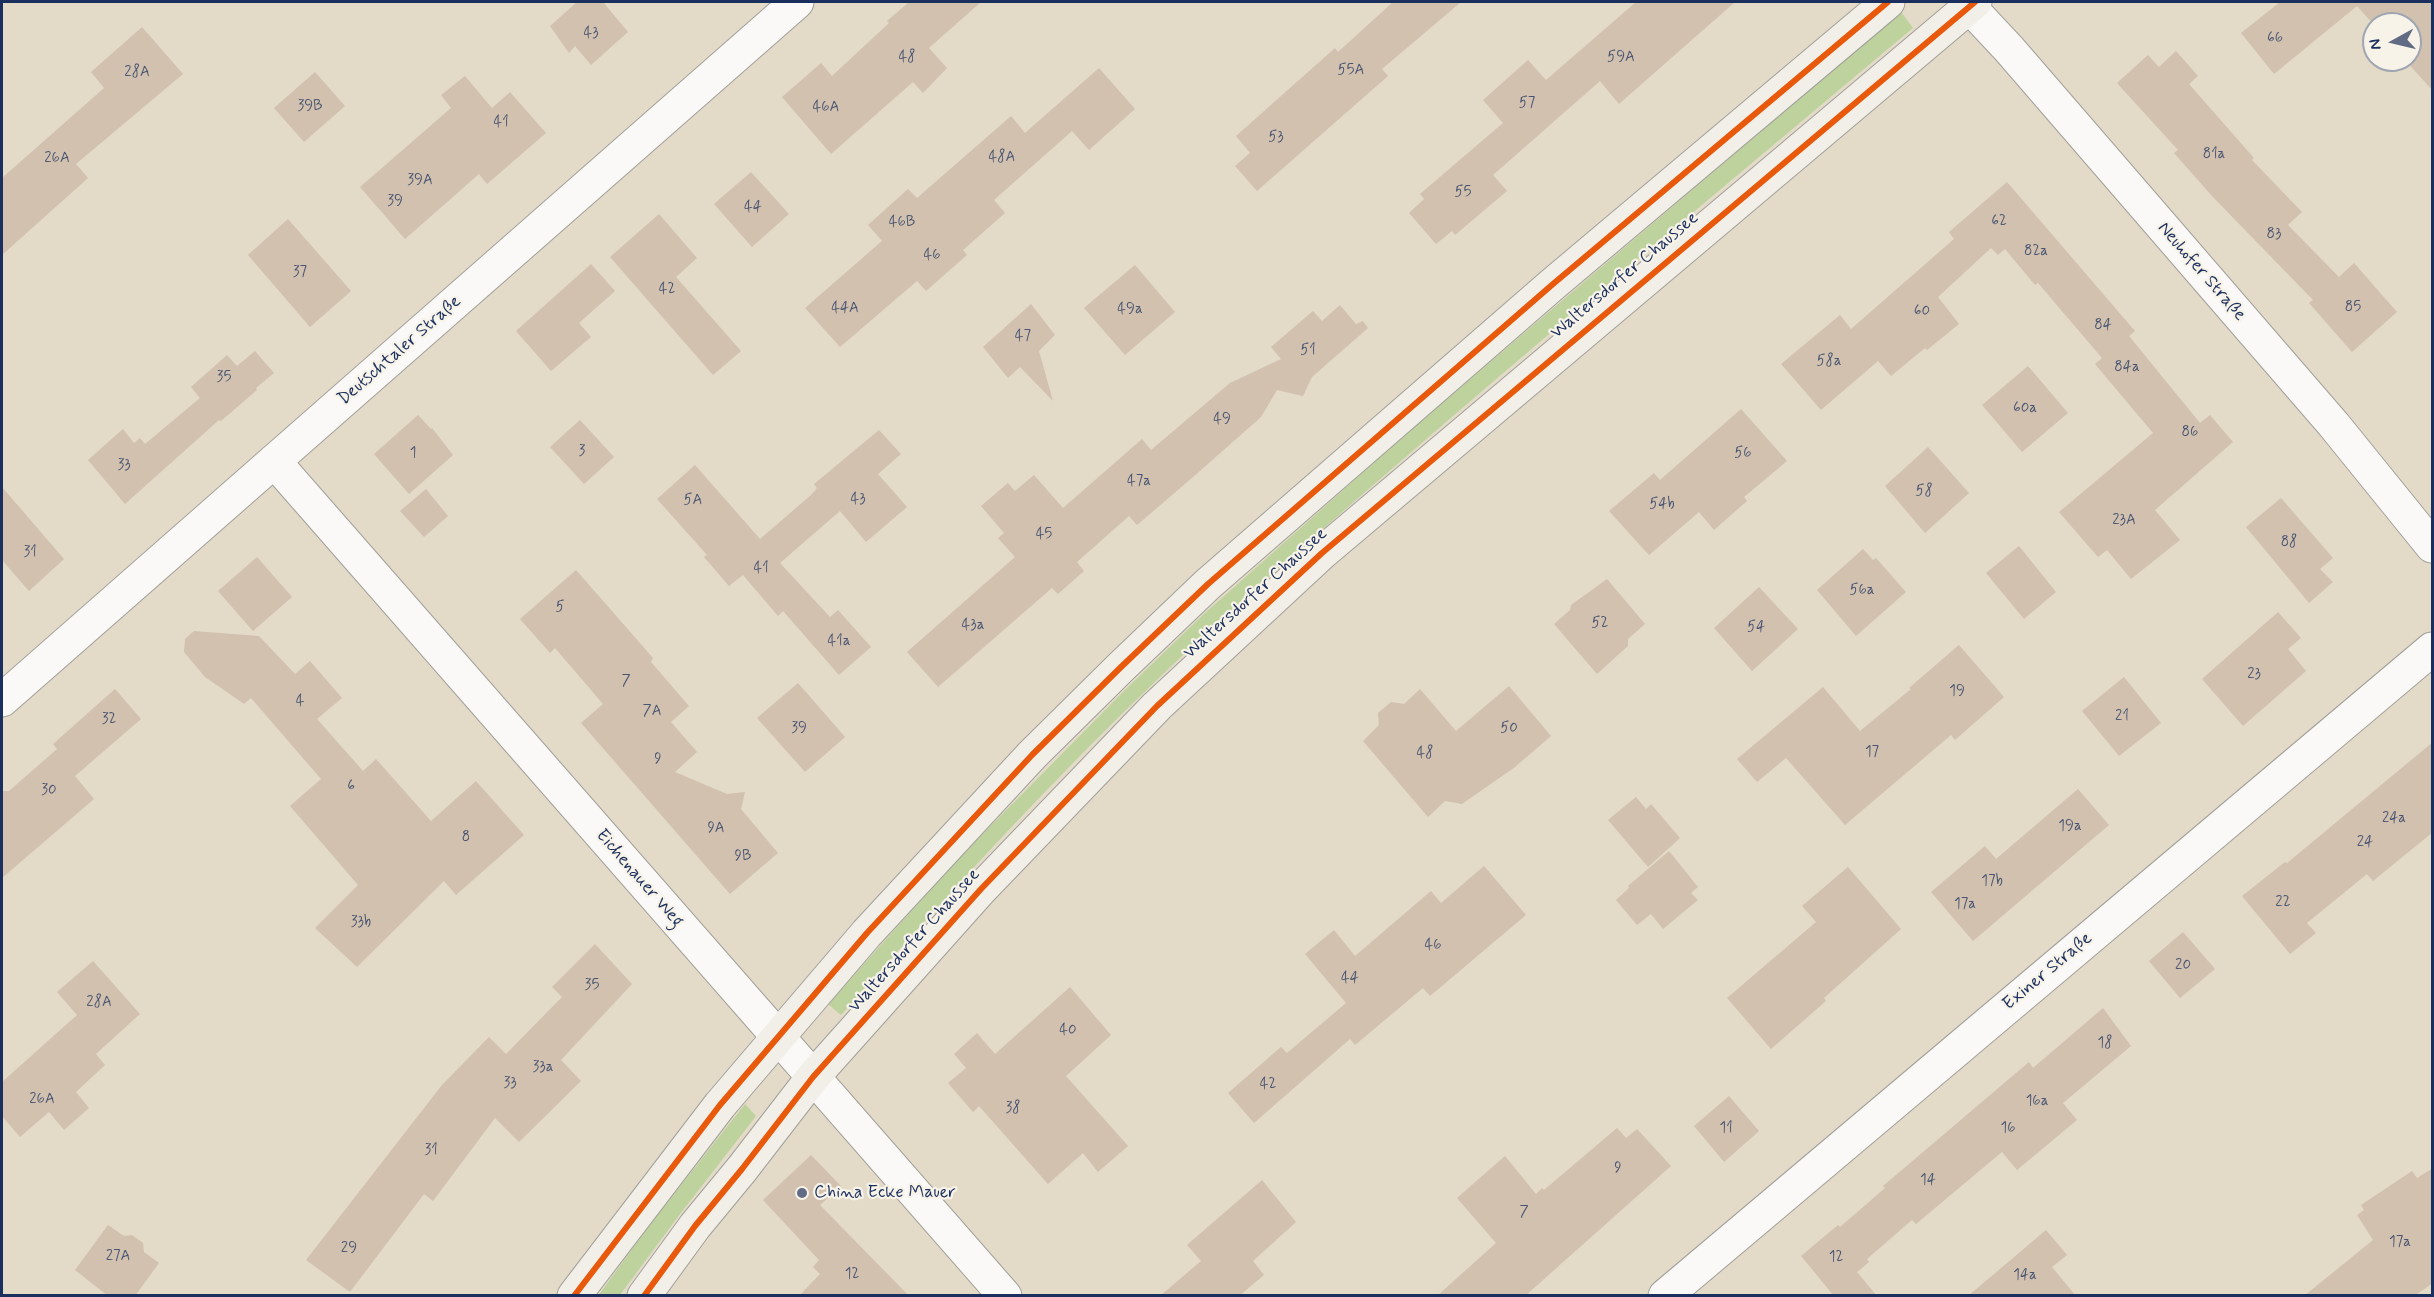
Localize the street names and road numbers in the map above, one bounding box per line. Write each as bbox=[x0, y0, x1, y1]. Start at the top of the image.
street label: Waltersdorfer Chaussee bbox=[1547, 208, 1703, 344]
street label: Neuhofer Straße bbox=[2152, 218, 2250, 326]
street label: Deutschtaler Straße bbox=[334, 292, 466, 410]
street label: Waltersdorfer Chaussee bbox=[1180, 524, 1332, 664]
street label: Eichenauer Weg bbox=[590, 825, 688, 933]
street label: Waltersdorfer Chaussee bbox=[845, 865, 985, 1017]
street label: Exiner Straße bbox=[1999, 928, 2097, 1016]

